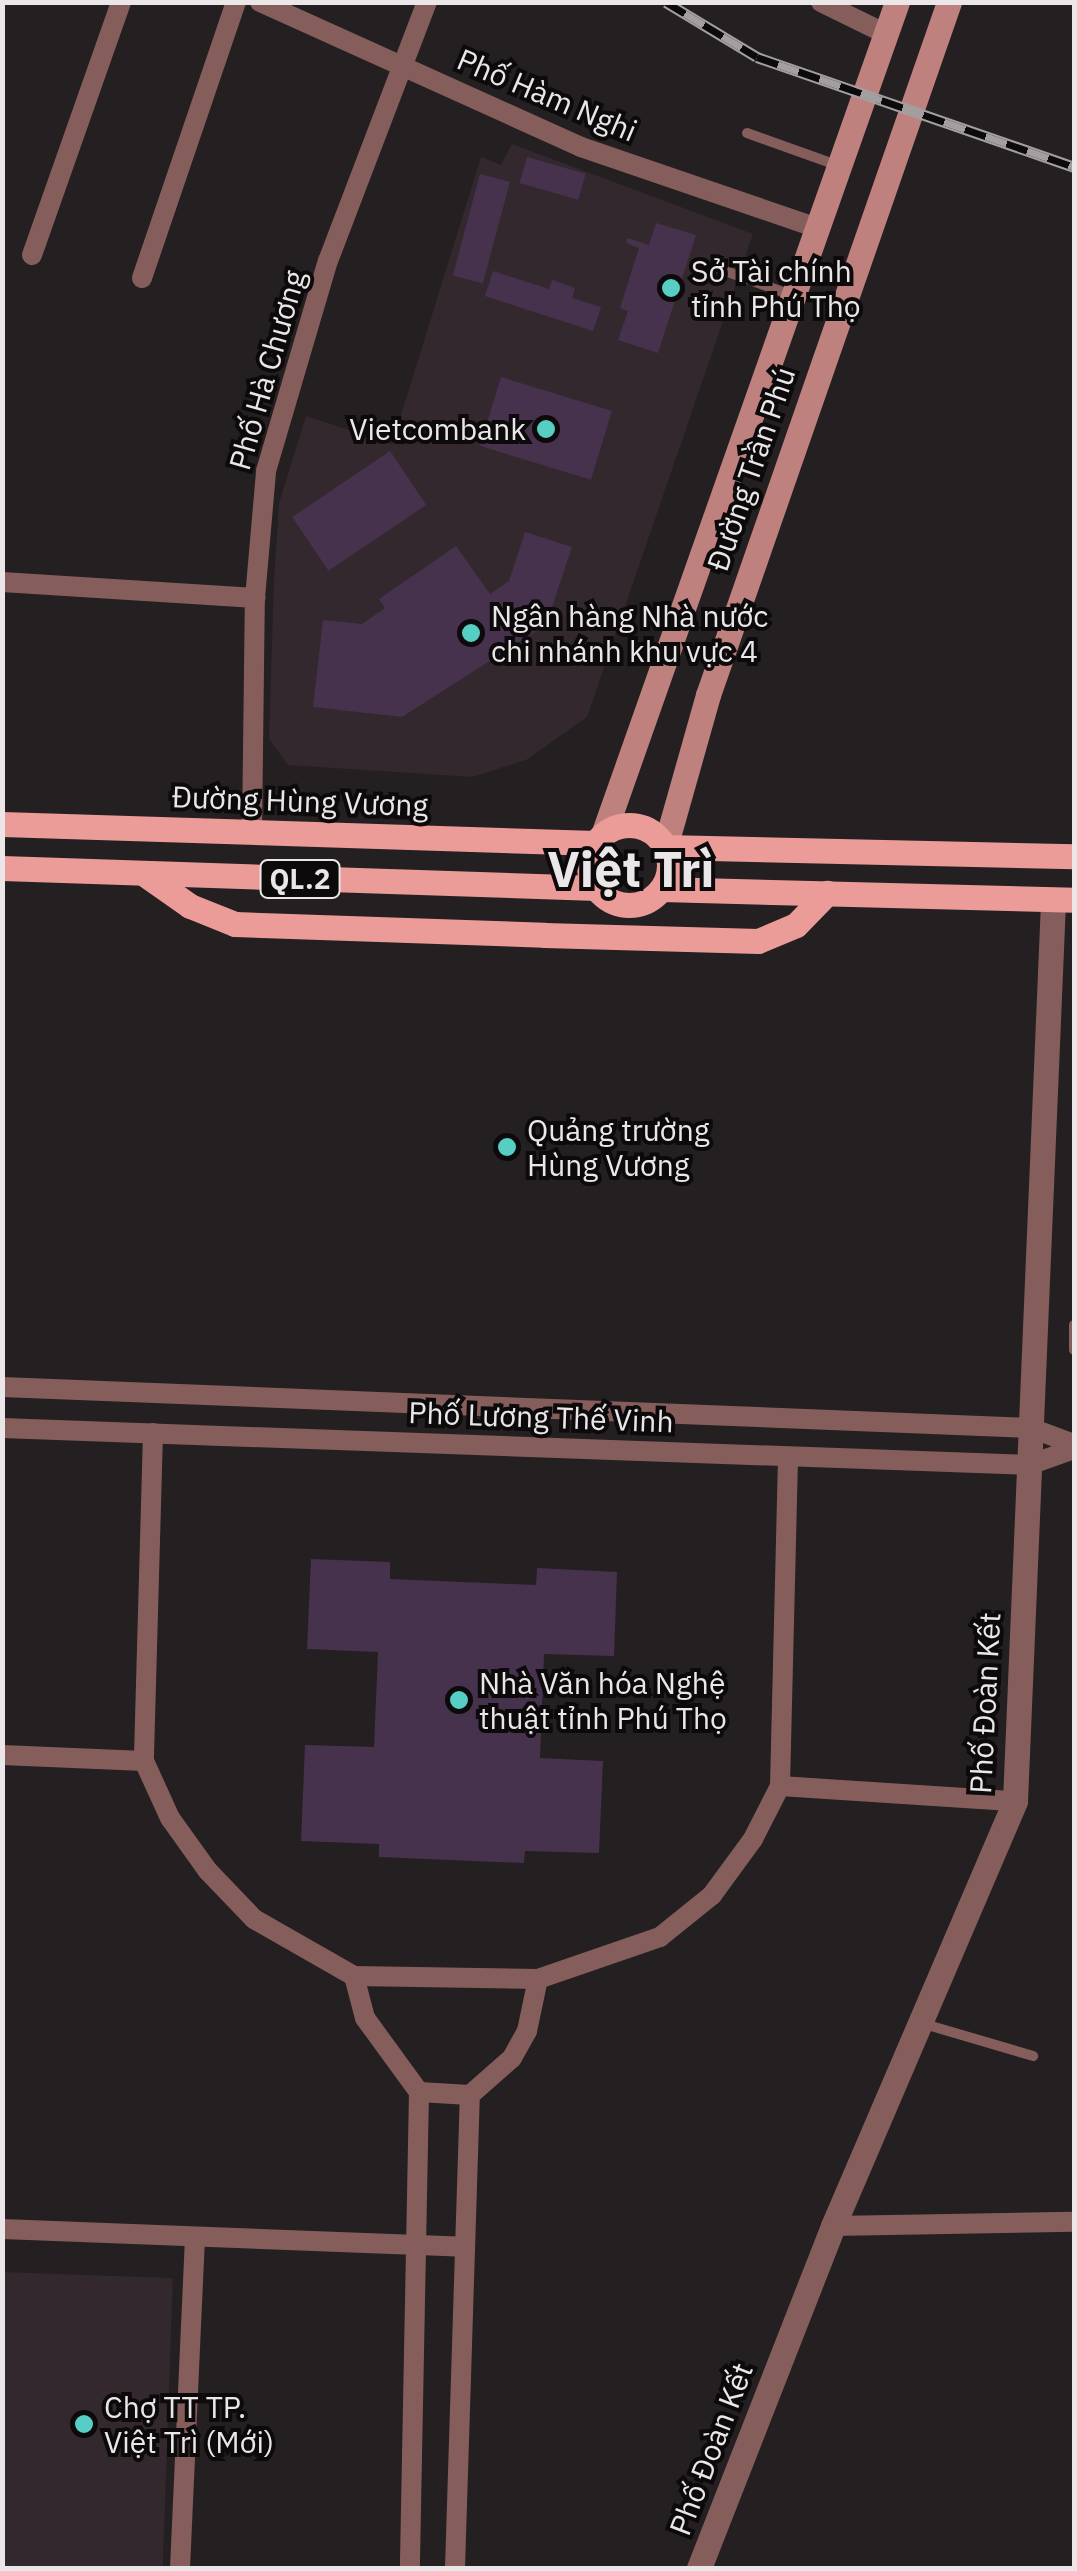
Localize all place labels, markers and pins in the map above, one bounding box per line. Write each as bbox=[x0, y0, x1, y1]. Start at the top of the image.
place label: Sở Tài chính tỉnh Phú Thọ bbox=[691, 253, 861, 324]
marker: Sở Tài chính tỉnh Phú Thọ bbox=[660, 277, 682, 299]
place label: Vietcombank bbox=[349, 411, 526, 447]
marker: Vietcombank bbox=[535, 418, 557, 440]
place label: Ngân hàng Nhà nước chi nhánh khu vực 4 bbox=[491, 598, 768, 668]
marker: Ngân hàng Nhà nước chi nhánh khu vực 4 bbox=[460, 622, 482, 644]
place label: Quảng trường Hùng Vương bbox=[527, 1112, 710, 1182]
marker: Quảng trường Hùng Vương bbox=[496, 1136, 518, 1158]
place label: Nhà Văn hóa Nghệ thuật tỉnh Phú Thọ bbox=[479, 1665, 727, 1736]
marker: Nhà Văn hóa Nghệ thuật tỉnh Phú Thọ bbox=[448, 1689, 470, 1711]
place label: Chợ TT TP. Việt Trì (Mới) bbox=[104, 2389, 274, 2460]
marker: Chợ TT TP. Việt Trì (Mới) bbox=[73, 2413, 95, 2435]

